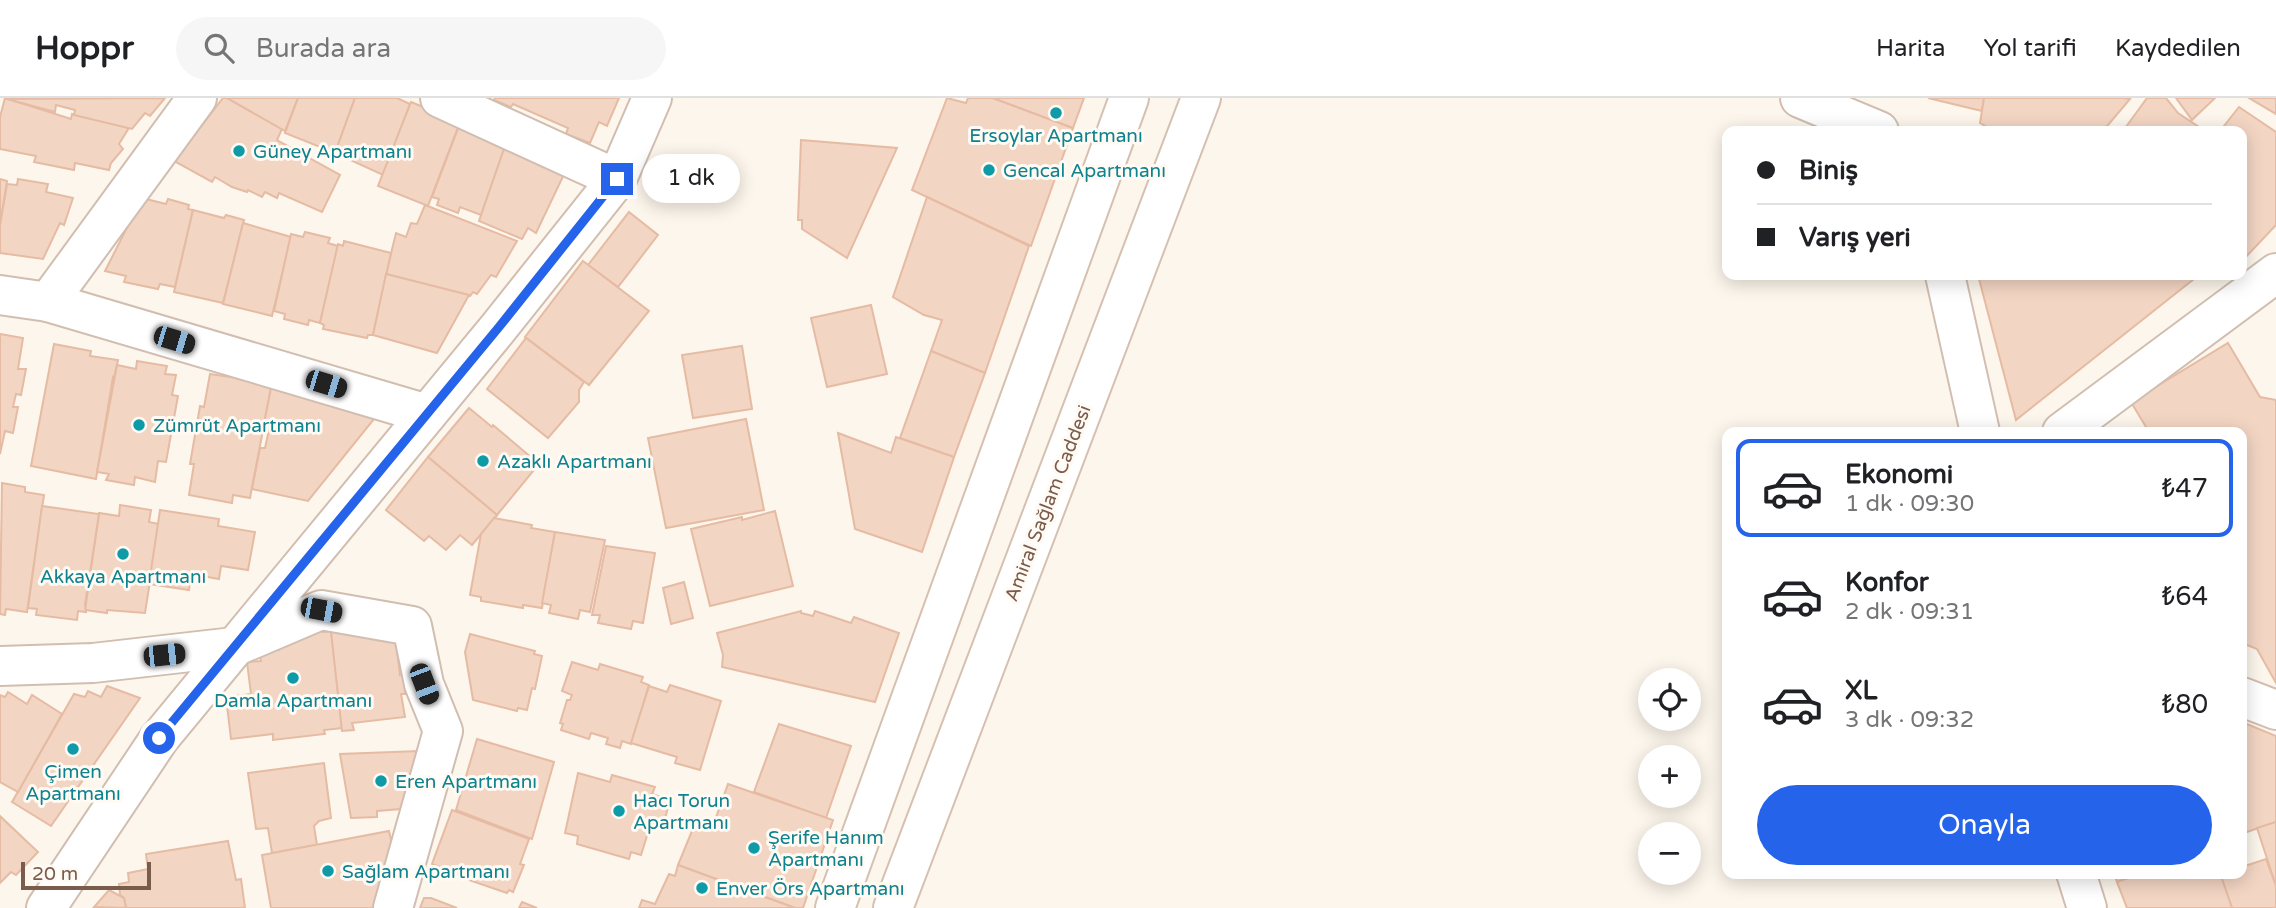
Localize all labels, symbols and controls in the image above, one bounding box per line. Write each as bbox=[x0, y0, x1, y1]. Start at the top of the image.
search box bbox=[176, 17, 666, 80]
text: Hoppr bbox=[35, 29, 134, 68]
icon: search bbox=[200, 29, 238, 67]
text: Burada ara bbox=[256, 33, 391, 64]
text: Harita bbox=[1876, 34, 1945, 63]
text: Yol tarifi bbox=[1983, 34, 2077, 63]
text: Kaydedilen bbox=[2115, 34, 2241, 63]
marker: Ersoylar Apartmanı bbox=[1048, 105, 1064, 121]
place label: Ersoylar Apartmanı bbox=[969, 125, 1143, 147]
place label: Güney Apartmanı bbox=[253, 141, 412, 163]
marker: Güney Apartmanı bbox=[231, 143, 247, 159]
callout: 1 dk bbox=[642, 154, 740, 204]
text: Biniş bbox=[1799, 155, 1858, 186]
place label: Gencal Apartmanı bbox=[1003, 160, 1166, 182]
marker: Gencal Apartmanı bbox=[981, 162, 997, 178]
route end bbox=[601, 163, 633, 195]
text: 1 dk bbox=[667, 164, 715, 192]
text: Varış yeri bbox=[1799, 222, 1911, 253]
car bbox=[151, 324, 198, 356]
car bbox=[303, 368, 350, 400]
street label: Amiral Sağlam Caddesi bbox=[1000, 402, 1096, 605]
place label: Zümrüt Apartmanı bbox=[153, 415, 321, 437]
marker: Zümrüt Apartmanı bbox=[131, 417, 147, 433]
place label: Azaklı Apartmanı bbox=[497, 451, 652, 473]
marker: Azaklı Apartmanı bbox=[475, 453, 491, 469]
icon: car bbox=[1761, 457, 1824, 520]
text: Ekonomi bbox=[1845, 459, 1953, 490]
text: ₺47 bbox=[2162, 473, 2208, 504]
text: 1 dk · 09:30 bbox=[1845, 490, 1974, 518]
marker: Akkaya Apartmanı bbox=[115, 546, 131, 562]
icon: car bbox=[1761, 565, 1824, 628]
place label: Akkaya Apartmanı bbox=[40, 566, 206, 588]
text: Konfor bbox=[1845, 567, 1929, 598]
text: ₺64 bbox=[2162, 581, 2208, 612]
car bbox=[299, 596, 344, 624]
text: 2 dk · 09:31 bbox=[1845, 598, 1974, 626]
car bbox=[143, 642, 186, 668]
car bbox=[407, 661, 442, 707]
map controls bbox=[1638, 668, 1701, 885]
button: locate bbox=[1638, 668, 1701, 731]
marker: Damla Apartmanı bbox=[285, 670, 301, 686]
icon: car bbox=[1761, 673, 1824, 736]
text: XL bbox=[1845, 675, 1877, 706]
text: ₺80 bbox=[2162, 689, 2208, 720]
place label: Damla Apartmanı bbox=[214, 690, 372, 712]
text: 3 dk · 09:32 bbox=[1845, 706, 1974, 734]
route start bbox=[143, 722, 175, 754]
marker: Çimen Apartmanı bbox=[65, 741, 81, 757]
button: + bbox=[1638, 745, 1701, 808]
place label: Çimen Apartmanı bbox=[25, 761, 121, 805]
place label: Eren Apartmanı bbox=[395, 771, 537, 793]
marker: Eren Apartmanı bbox=[373, 773, 389, 789]
button: Onayla bbox=[1757, 785, 2212, 865]
place label: Hacı Torun Apartmanı bbox=[633, 790, 730, 834]
marker: Hacı Torun Apartmanı bbox=[611, 803, 627, 819]
button: − bbox=[1638, 822, 1701, 885]
place label: Şerife Hanım Apartmanı bbox=[768, 827, 884, 871]
marker: Şerife Hanım Apartmanı bbox=[746, 840, 762, 856]
scale bar bbox=[21, 859, 150, 891]
place label: Sağlam Apartmanı bbox=[342, 861, 510, 883]
text: 20 m bbox=[32, 863, 78, 885]
marker: Sağlam Apartmanı bbox=[320, 863, 336, 879]
place label: Enver Örs Apartmanı bbox=[716, 878, 905, 900]
marker: Enver Örs Apartmanı bbox=[694, 880, 710, 896]

